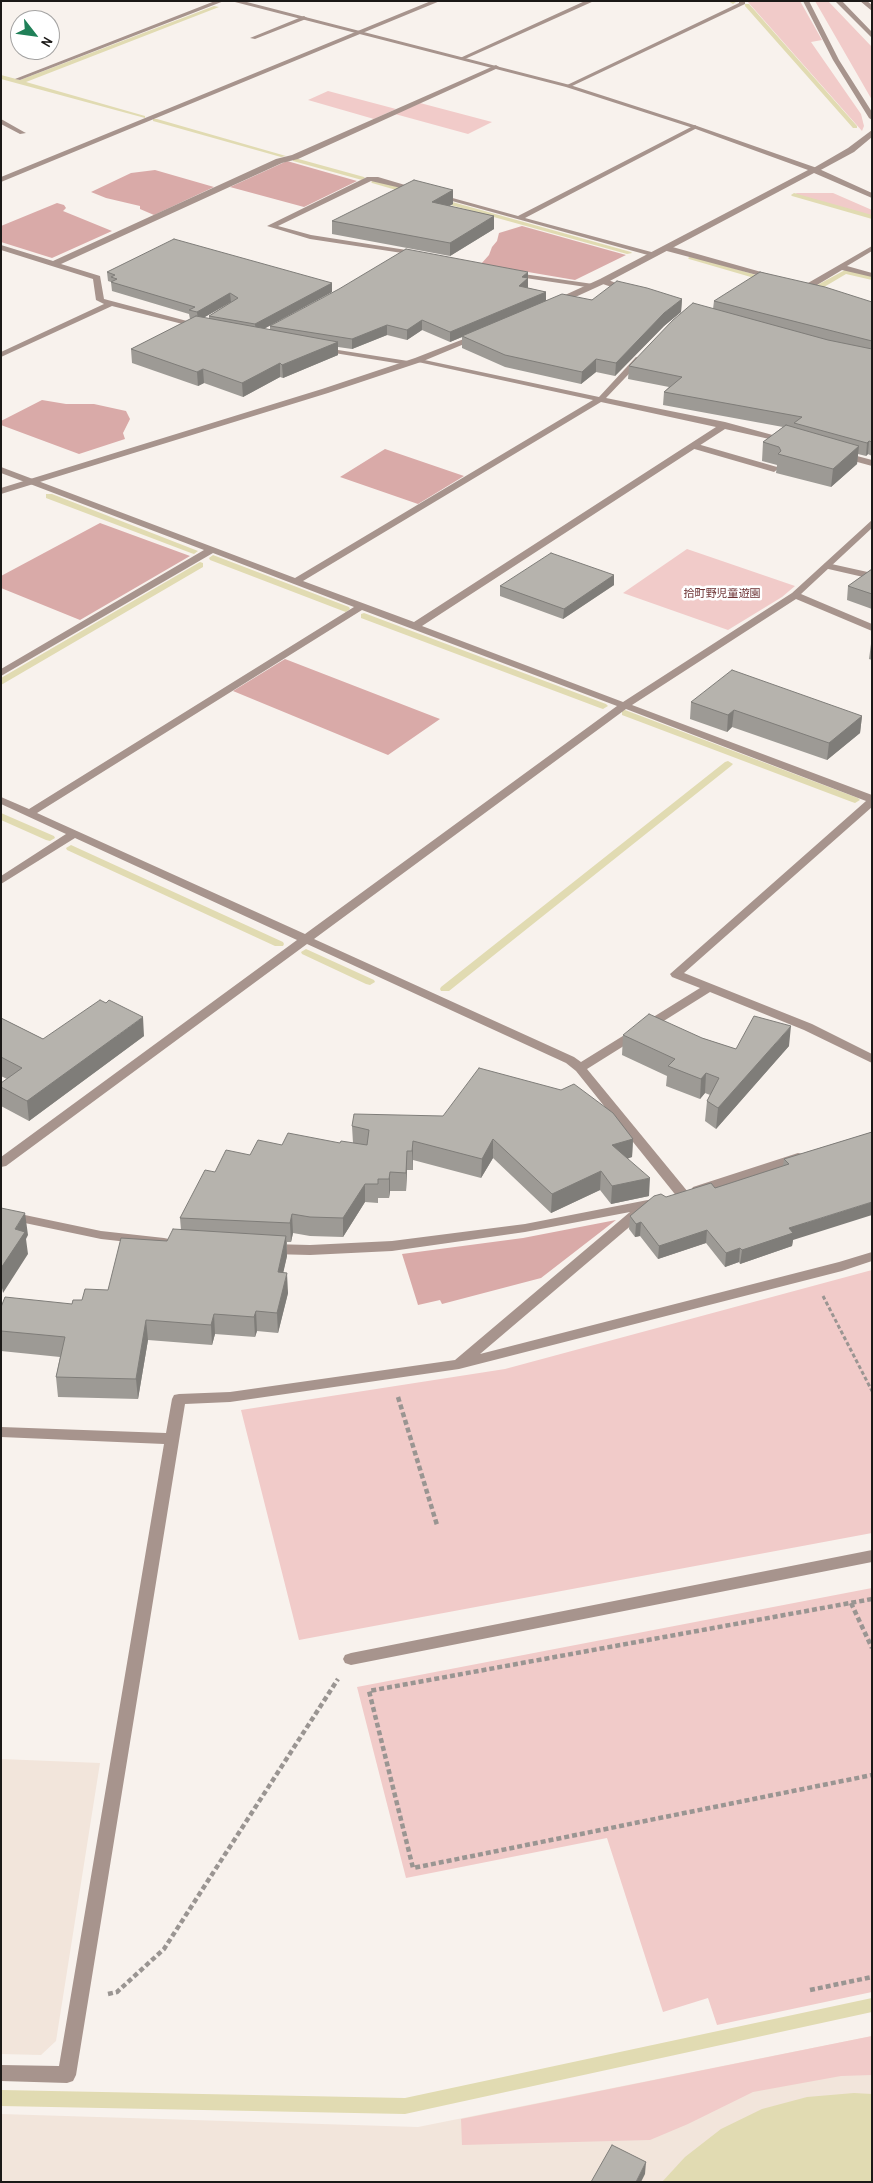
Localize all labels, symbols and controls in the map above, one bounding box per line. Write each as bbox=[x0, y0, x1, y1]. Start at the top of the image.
north arrow bbox=[10, 10, 60, 60]
text: N bbox=[37, 34, 57, 50]
park label: 拾町野児童遊園 bbox=[684, 587, 760, 601]

